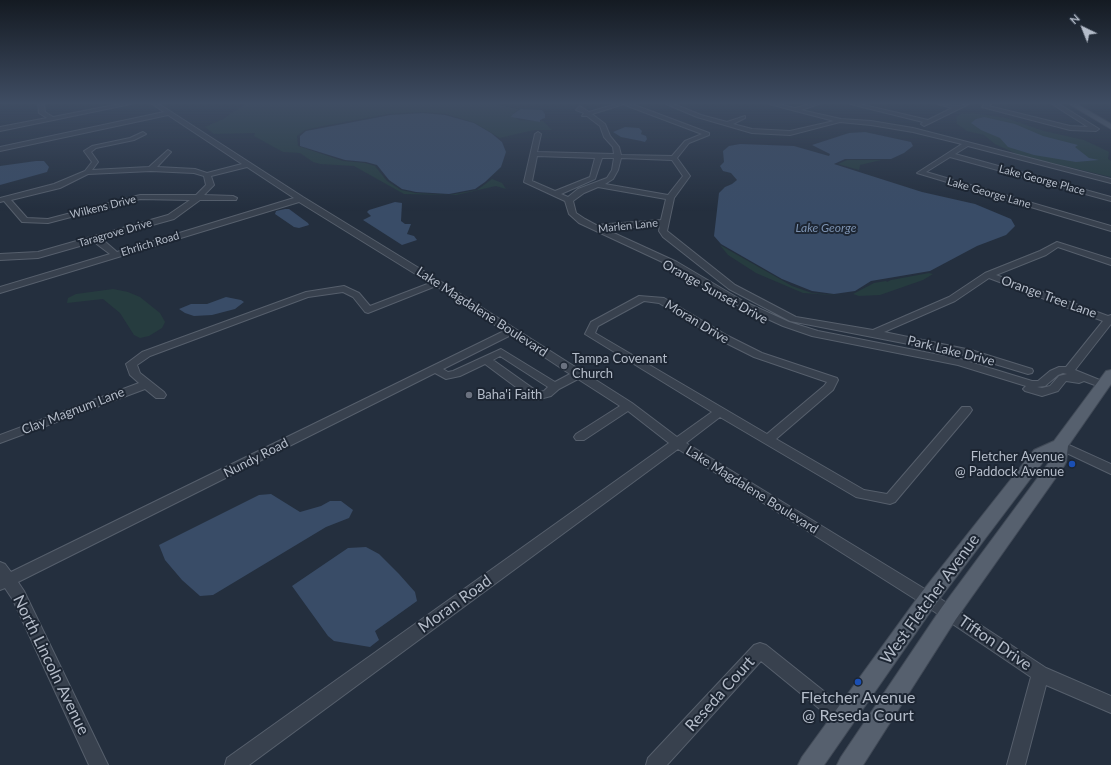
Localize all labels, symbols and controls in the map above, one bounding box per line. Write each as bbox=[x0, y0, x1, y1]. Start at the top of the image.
north arrow bbox=[1063, 8, 1103, 48]
text: N bbox=[1067, 11, 1082, 27]
street label: Lake George Place bbox=[997, 162, 1087, 198]
street label: Lake George Lane bbox=[946, 175, 1032, 211]
street label: Wilkens Drive bbox=[69, 192, 137, 222]
street label: Taragrove Drive bbox=[77, 216, 153, 250]
street label: Marlen Lane bbox=[598, 216, 658, 236]
water label: Lake George bbox=[795, 221, 857, 235]
street label: Ehrlich Road bbox=[119, 229, 181, 259]
street label: Orange Sunset Drive bbox=[659, 256, 771, 328]
street label: Lake Magdalene Boulevard bbox=[414, 264, 550, 360]
street label: Orange Tree Lane bbox=[999, 272, 1099, 322]
street label: Moran Drive bbox=[662, 297, 732, 347]
street label: Park Lake Drive bbox=[906, 333, 996, 369]
place label: Tampa Covenant Church bbox=[572, 351, 667, 382]
marker: Tampa Covenant Church bbox=[559, 361, 569, 371]
street label: Clay Magnum Lane bbox=[19, 384, 127, 438]
place label: Baha'i Faith bbox=[477, 387, 542, 403]
marker: Baha'i Faith bbox=[464, 390, 474, 400]
street label: Nundy Road bbox=[221, 435, 291, 481]
street label: Lake Magdalene Boulevard bbox=[683, 443, 821, 537]
place label: Fletcher Avenue @ Paddock Avenue bbox=[955, 449, 1064, 480]
marker: Fletcher Avenue @ Paddock Avenue bbox=[1067, 459, 1077, 469]
street label: West Fletcher Avenue bbox=[877, 530, 983, 668]
street label: Moran Road bbox=[415, 571, 495, 637]
street label: North Lincoln Avenue bbox=[9, 592, 93, 738]
street label: Tifton Drive bbox=[955, 611, 1035, 675]
street label: Reseda Court bbox=[681, 652, 759, 736]
marker: Fletcher Avenue @ Reseda Court bbox=[853, 677, 863, 687]
place label: Fletcher Avenue @ Reseda Court bbox=[801, 688, 915, 726]

